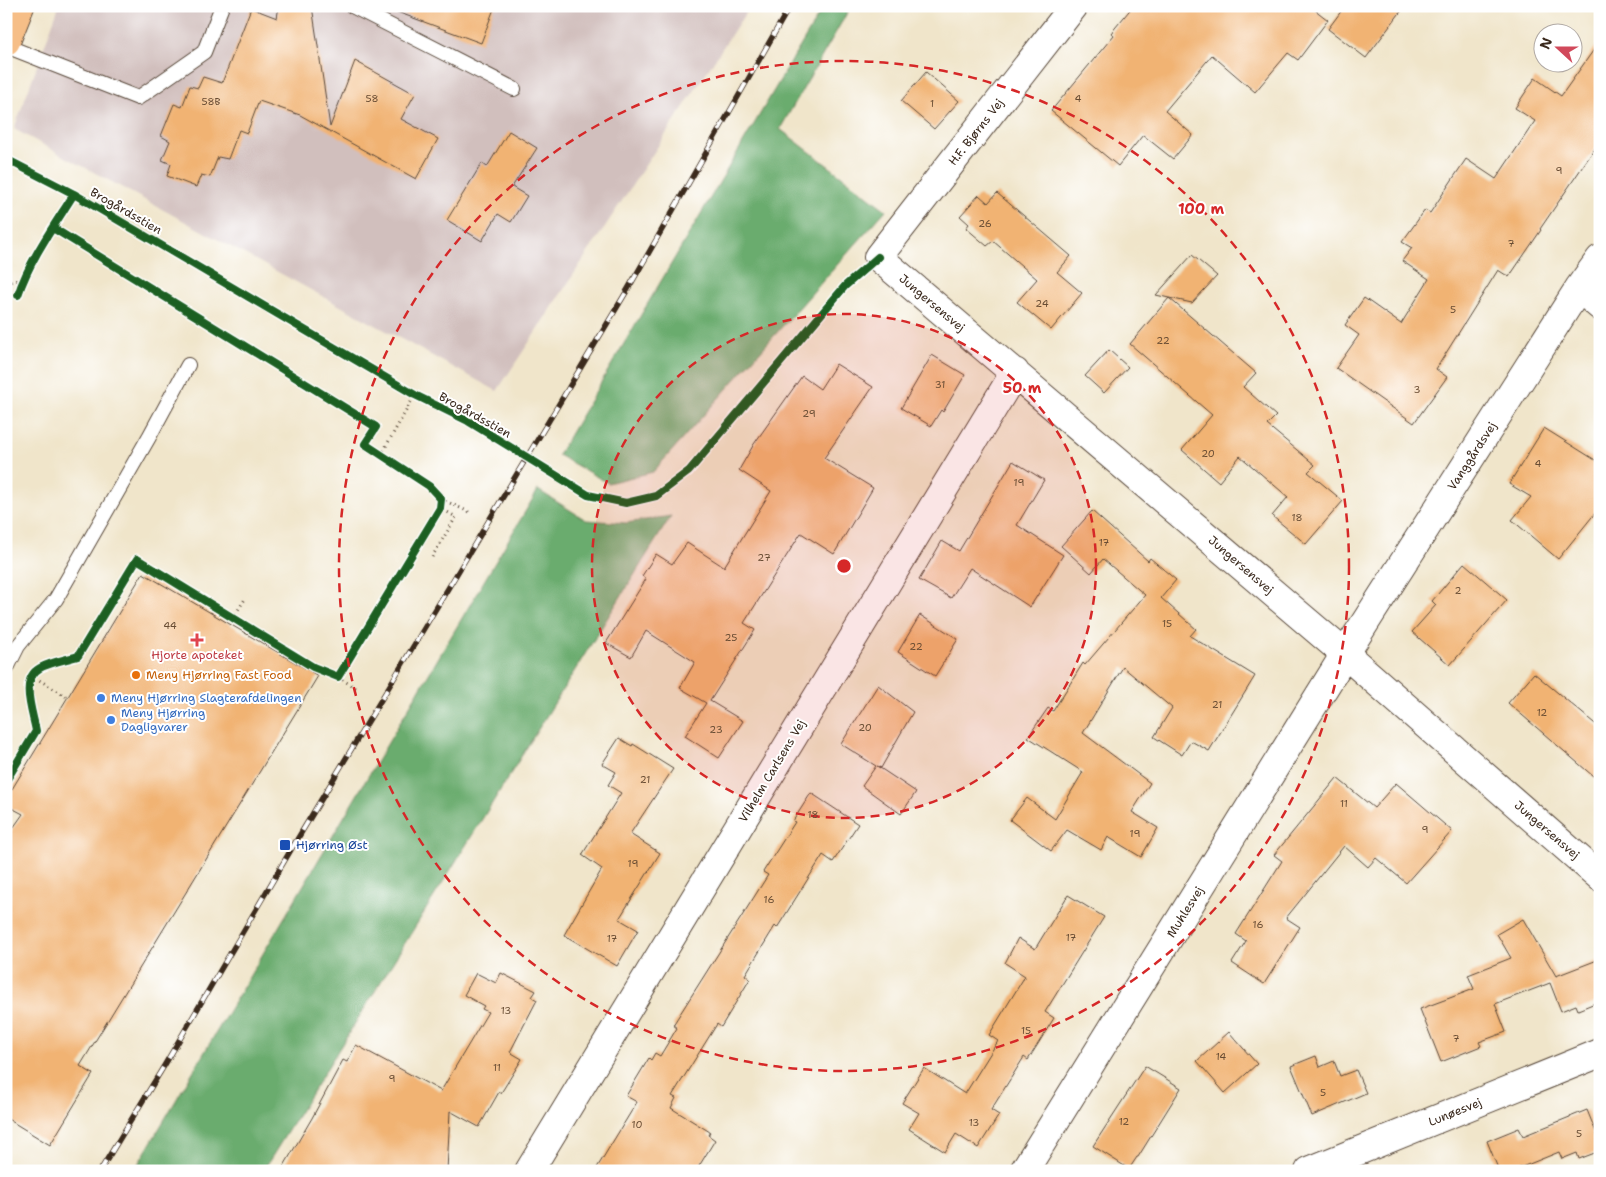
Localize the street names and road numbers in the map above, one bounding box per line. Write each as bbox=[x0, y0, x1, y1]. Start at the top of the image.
street label: H.F. Bjørns Vej bbox=[945, 95, 1007, 169]
street label: Brogårdsstien bbox=[87, 184, 165, 238]
street label: Jungersensvej bbox=[896, 271, 968, 335]
street label: Brogårdsstien bbox=[436, 389, 514, 441]
street label: Vanggårdsvej bbox=[1444, 419, 1500, 493]
street label: Jungersensvej bbox=[1205, 532, 1277, 598]
street label: Vilhelm Carlsens Vej bbox=[735, 717, 809, 825]
street label: Jungersensvej bbox=[1511, 797, 1583, 863]
street label: Muhlesvej bbox=[1163, 883, 1207, 941]
street label: Lunøesvej bbox=[1426, 1094, 1484, 1130]

